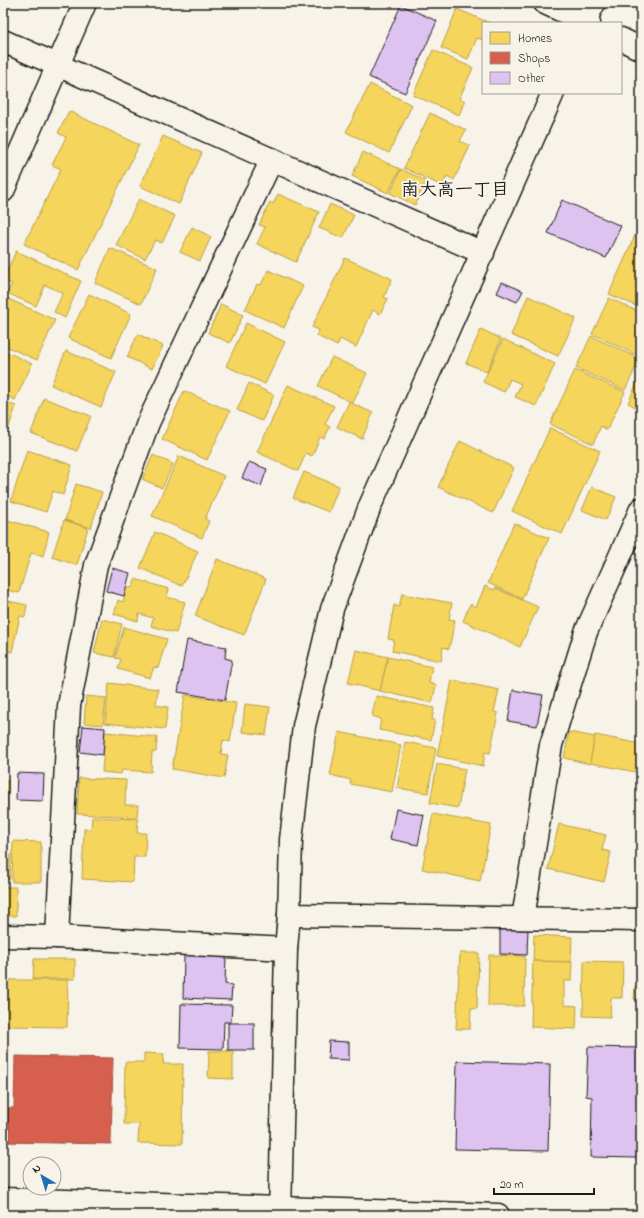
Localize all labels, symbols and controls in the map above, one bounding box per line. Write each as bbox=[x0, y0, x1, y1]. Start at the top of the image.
legend bbox=[482, 22, 622, 94]
text: Homes bbox=[518, 30, 552, 48]
text: Shops bbox=[518, 50, 550, 68]
text: Other bbox=[518, 70, 545, 88]
district label: 南大高一丁目 bbox=[401, 178, 509, 204]
north arrow bbox=[22, 1156, 62, 1196]
text: N bbox=[29, 1160, 44, 1178]
scale bar bbox=[494, 1170, 594, 1196]
text: 20 m bbox=[500, 1176, 523, 1194]

